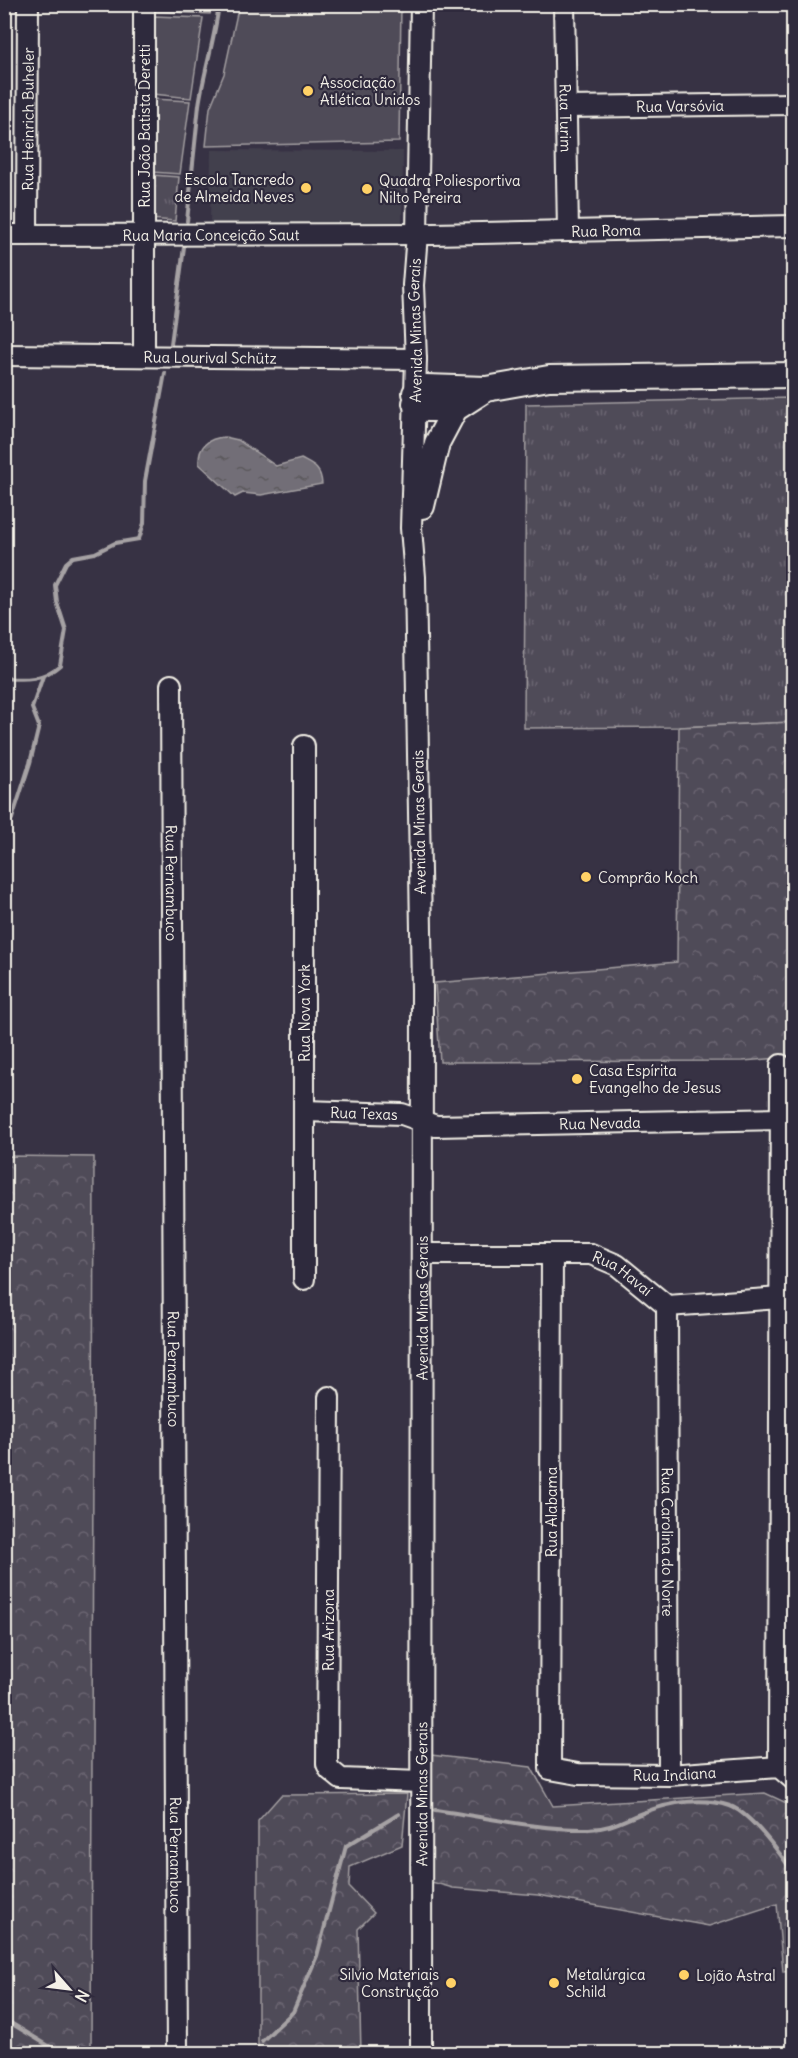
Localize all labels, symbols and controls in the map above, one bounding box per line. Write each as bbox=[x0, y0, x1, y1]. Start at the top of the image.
street label: Rua João Batista Deretti bbox=[135, 44, 154, 208]
street label: Rua Heinrich Buheler bbox=[18, 47, 37, 191]
place label: Associação Atlética Unidos bbox=[320, 73, 420, 109]
marker: Associação Atlética Unidos bbox=[301, 84, 315, 98]
street label: Rua Turim bbox=[556, 84, 576, 152]
street label: Rua Varsóvia bbox=[636, 95, 725, 116]
place label: Escola Tancredo de Almeida Neves bbox=[175, 170, 294, 206]
place label: Quadra Poliesportiva Nilto Pereira bbox=[379, 171, 521, 207]
marker: Escola Tancredo de Almeida Neves bbox=[299, 181, 313, 195]
marker: Quadra Poliesportiva Nilto Pereira bbox=[360, 182, 374, 196]
street label: Rua Roma bbox=[571, 220, 642, 240]
street label: Rua Maria Conceição Saut bbox=[122, 225, 300, 244]
street label: Avenida Minas Gerais bbox=[403, 257, 426, 403]
street label: Rua Lourival Schütz bbox=[143, 347, 277, 367]
street label: Avenida Minas Gerais bbox=[408, 749, 430, 894]
street label: Rua Pernambuco bbox=[162, 825, 182, 941]
place label: Comprão Koch bbox=[598, 868, 698, 887]
marker: Comprão Koch bbox=[579, 870, 593, 884]
street label: Rua Nova York bbox=[295, 964, 314, 1062]
place label: Casa Espírita Evangelho de Jesus bbox=[589, 1061, 721, 1097]
marker: Casa Espírita Evangelho de Jesus bbox=[570, 1072, 584, 1086]
street label: Rua Texas bbox=[330, 1102, 398, 1123]
street label: Rua Nevada bbox=[559, 1112, 641, 1133]
street label: Avenida Minas Gerais bbox=[412, 1235, 431, 1380]
street label: Rua Havaí bbox=[590, 1246, 656, 1300]
street label: Rua Pernambuco bbox=[164, 1311, 184, 1427]
street label: Rua Alabama bbox=[542, 1466, 561, 1557]
street label: Rua Carolina do Norte bbox=[658, 1467, 678, 1617]
street label: Rua Arizona bbox=[319, 1589, 338, 1671]
street label: Avenida Minas Gerais bbox=[412, 1721, 431, 1866]
street label: Rua Indiana bbox=[633, 1762, 717, 1785]
street label: Rua Pernambuco bbox=[166, 1797, 186, 1913]
north arrow bbox=[39, 1959, 99, 2019]
place label: Silvio Materiais Construção bbox=[339, 1965, 439, 2001]
place label: Metalúrgica Schild bbox=[566, 1965, 646, 2001]
place label: Lojão Astral bbox=[696, 1966, 776, 1985]
marker: Lojão Astral bbox=[677, 1968, 691, 1982]
marker: Silvio Materiais Construção bbox=[444, 1976, 458, 1990]
marker: Metalúrgica Schild bbox=[547, 1976, 561, 1990]
text: N bbox=[71, 1986, 94, 2006]

